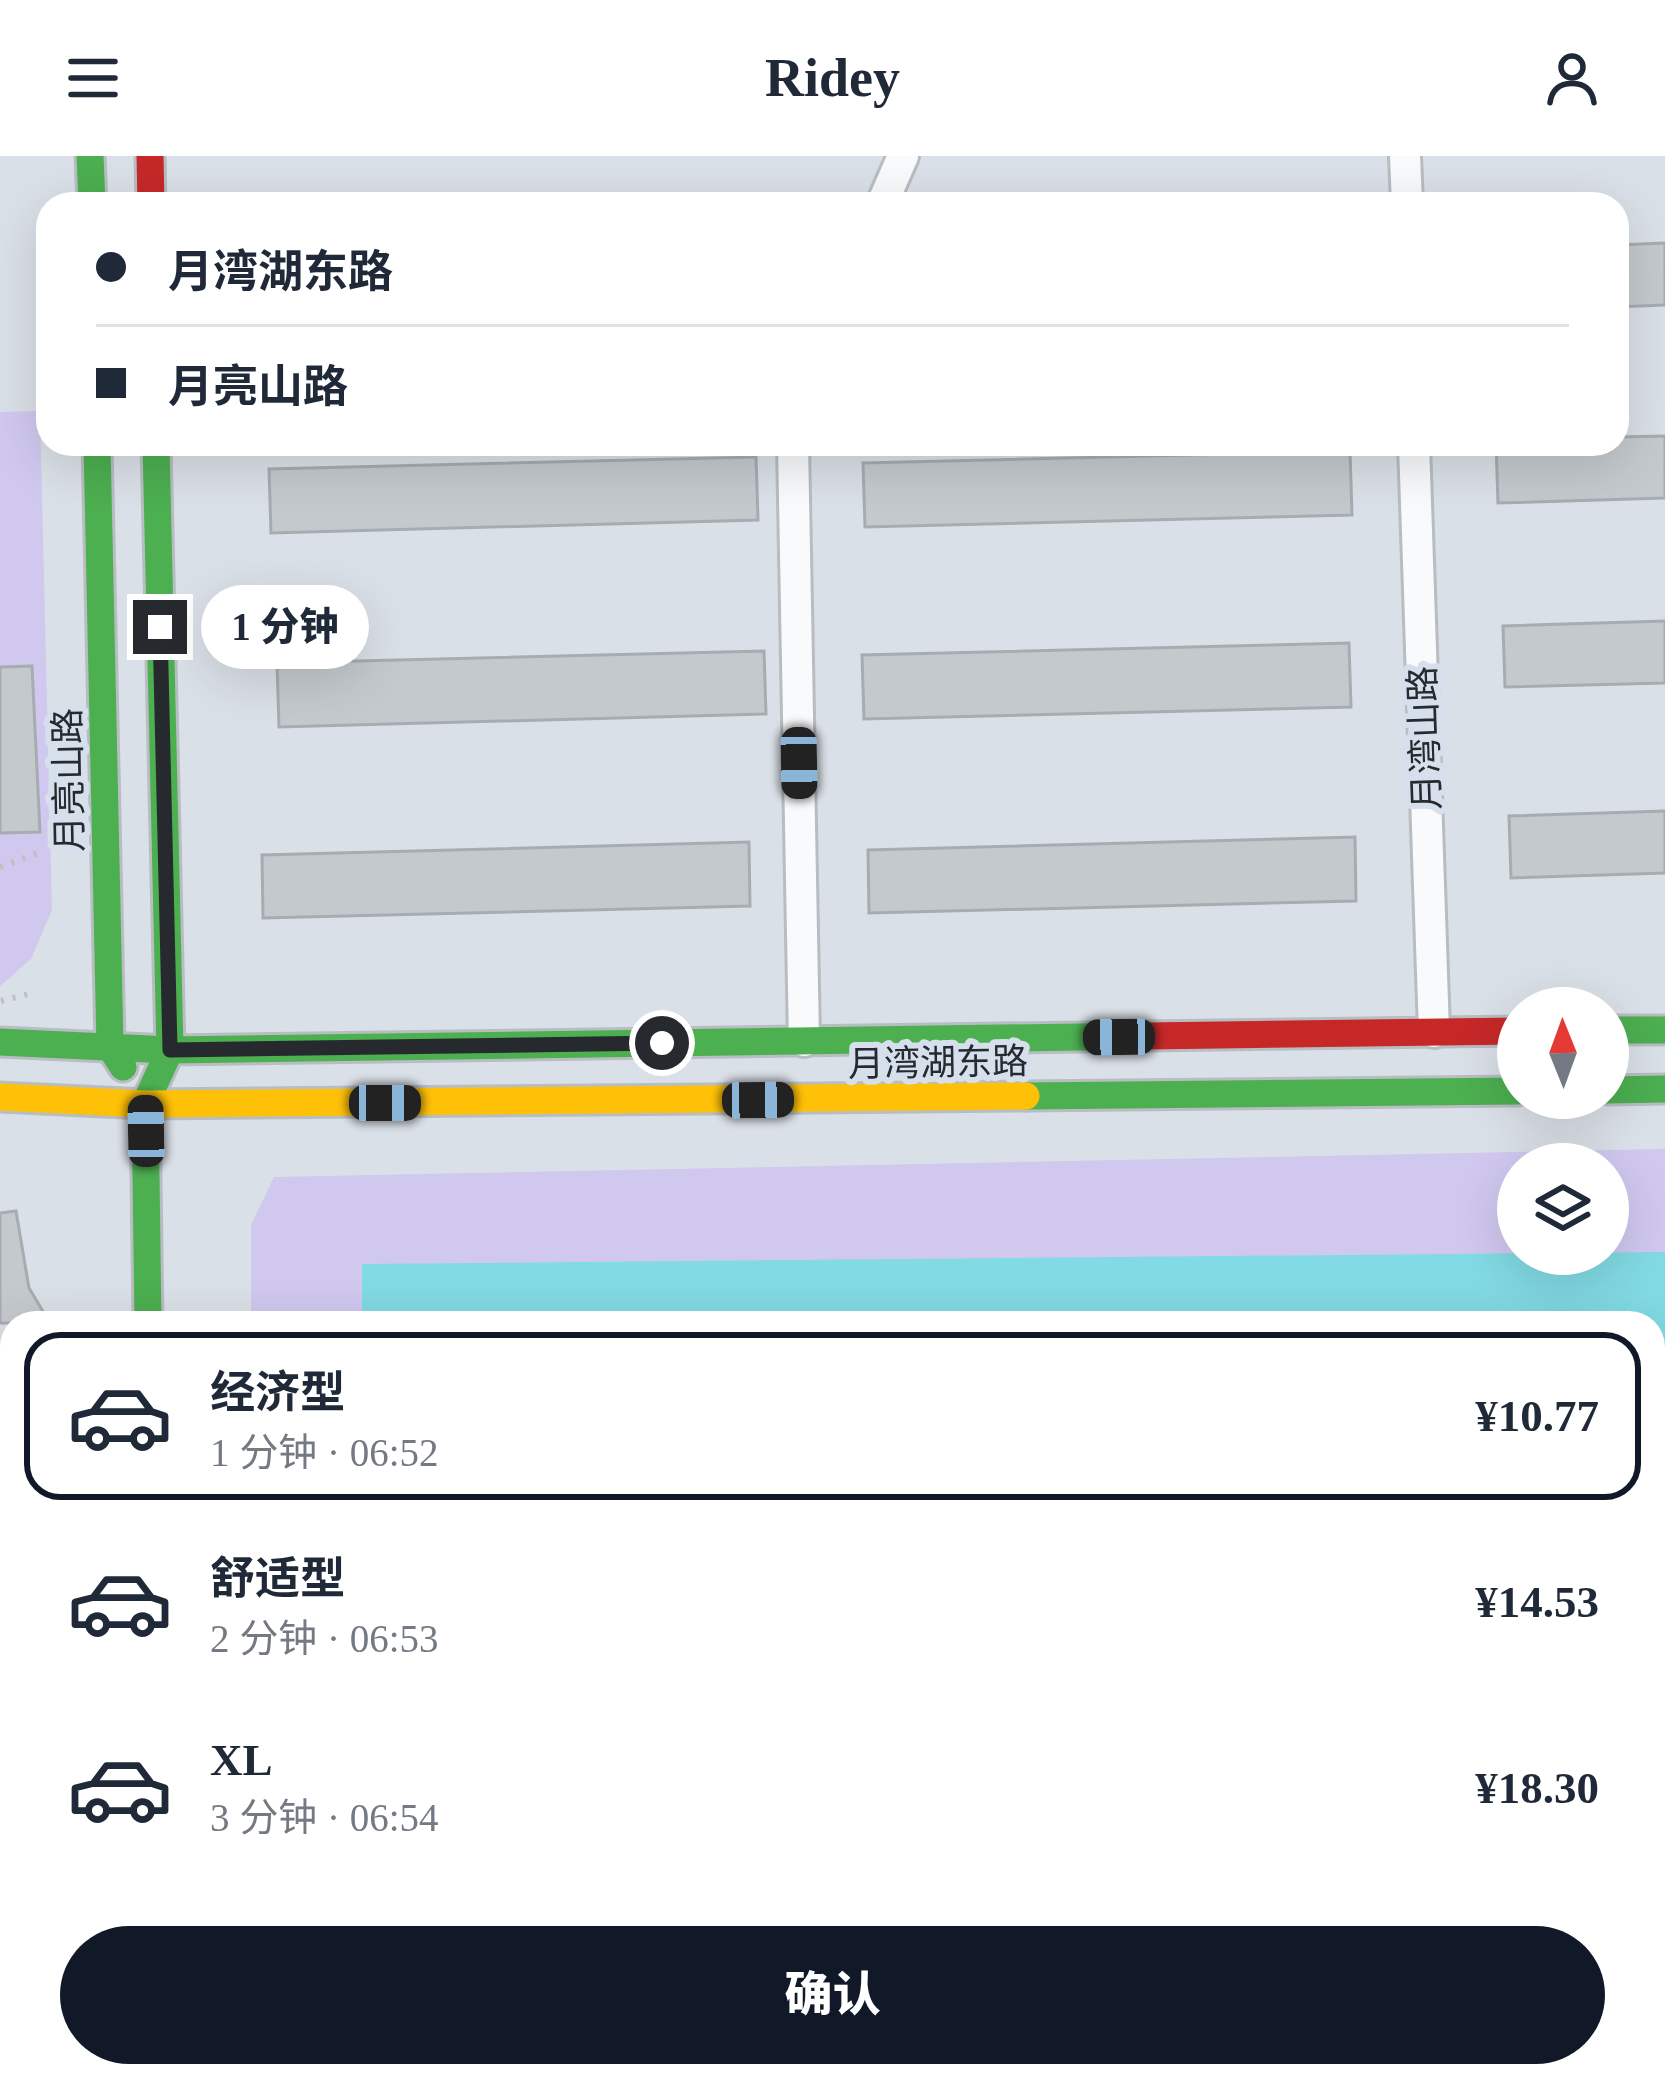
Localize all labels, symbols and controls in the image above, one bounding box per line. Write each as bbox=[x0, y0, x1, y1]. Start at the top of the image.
icon: menu bbox=[60, 45, 126, 111]
icon: person bbox=[1539, 45, 1605, 111]
text: Ridey bbox=[765, 48, 900, 108]
text: 月湾湖东路 bbox=[168, 247, 393, 297]
text: 月亮山路 bbox=[168, 362, 348, 412]
callout: 1 分钟 bbox=[202, 585, 370, 669]
route end bbox=[133, 600, 187, 654]
text: 1 分钟 bbox=[231, 605, 339, 648]
street label: 月湾山路 bbox=[1402, 665, 1448, 811]
street label: 月亮山路 bbox=[48, 708, 90, 852]
car bbox=[780, 727, 818, 799]
north arrow bbox=[1497, 987, 1629, 1119]
map controls bbox=[1497, 987, 1629, 1275]
route start bbox=[635, 1016, 689, 1070]
car bbox=[1083, 1018, 1155, 1056]
street label: 月湾湖东路 bbox=[848, 1041, 1028, 1085]
car bbox=[722, 1081, 794, 1119]
car bbox=[349, 1085, 421, 1121]
car bbox=[127, 1095, 165, 1167]
button: layers bbox=[1497, 1143, 1629, 1275]
icon: car bbox=[66, 1362, 174, 1470]
text: 经济型 bbox=[210, 1368, 345, 1418]
text: ¥10.77 bbox=[1475, 1391, 1599, 1441]
text: 1 分钟 · 06:52 bbox=[210, 1431, 439, 1474]
icon: car bbox=[66, 1548, 174, 1656]
text: 舒适型 bbox=[210, 1554, 345, 1604]
text: ¥14.53 bbox=[1475, 1577, 1599, 1627]
text: 2 分钟 · 06:53 bbox=[210, 1617, 439, 1660]
icon: car bbox=[66, 1734, 174, 1842]
text: XL bbox=[210, 1735, 273, 1785]
text: ¥18.30 bbox=[1475, 1763, 1599, 1813]
text: 3 分钟 · 06:54 bbox=[210, 1796, 439, 1839]
button: 确认 bbox=[60, 1926, 1605, 2064]

